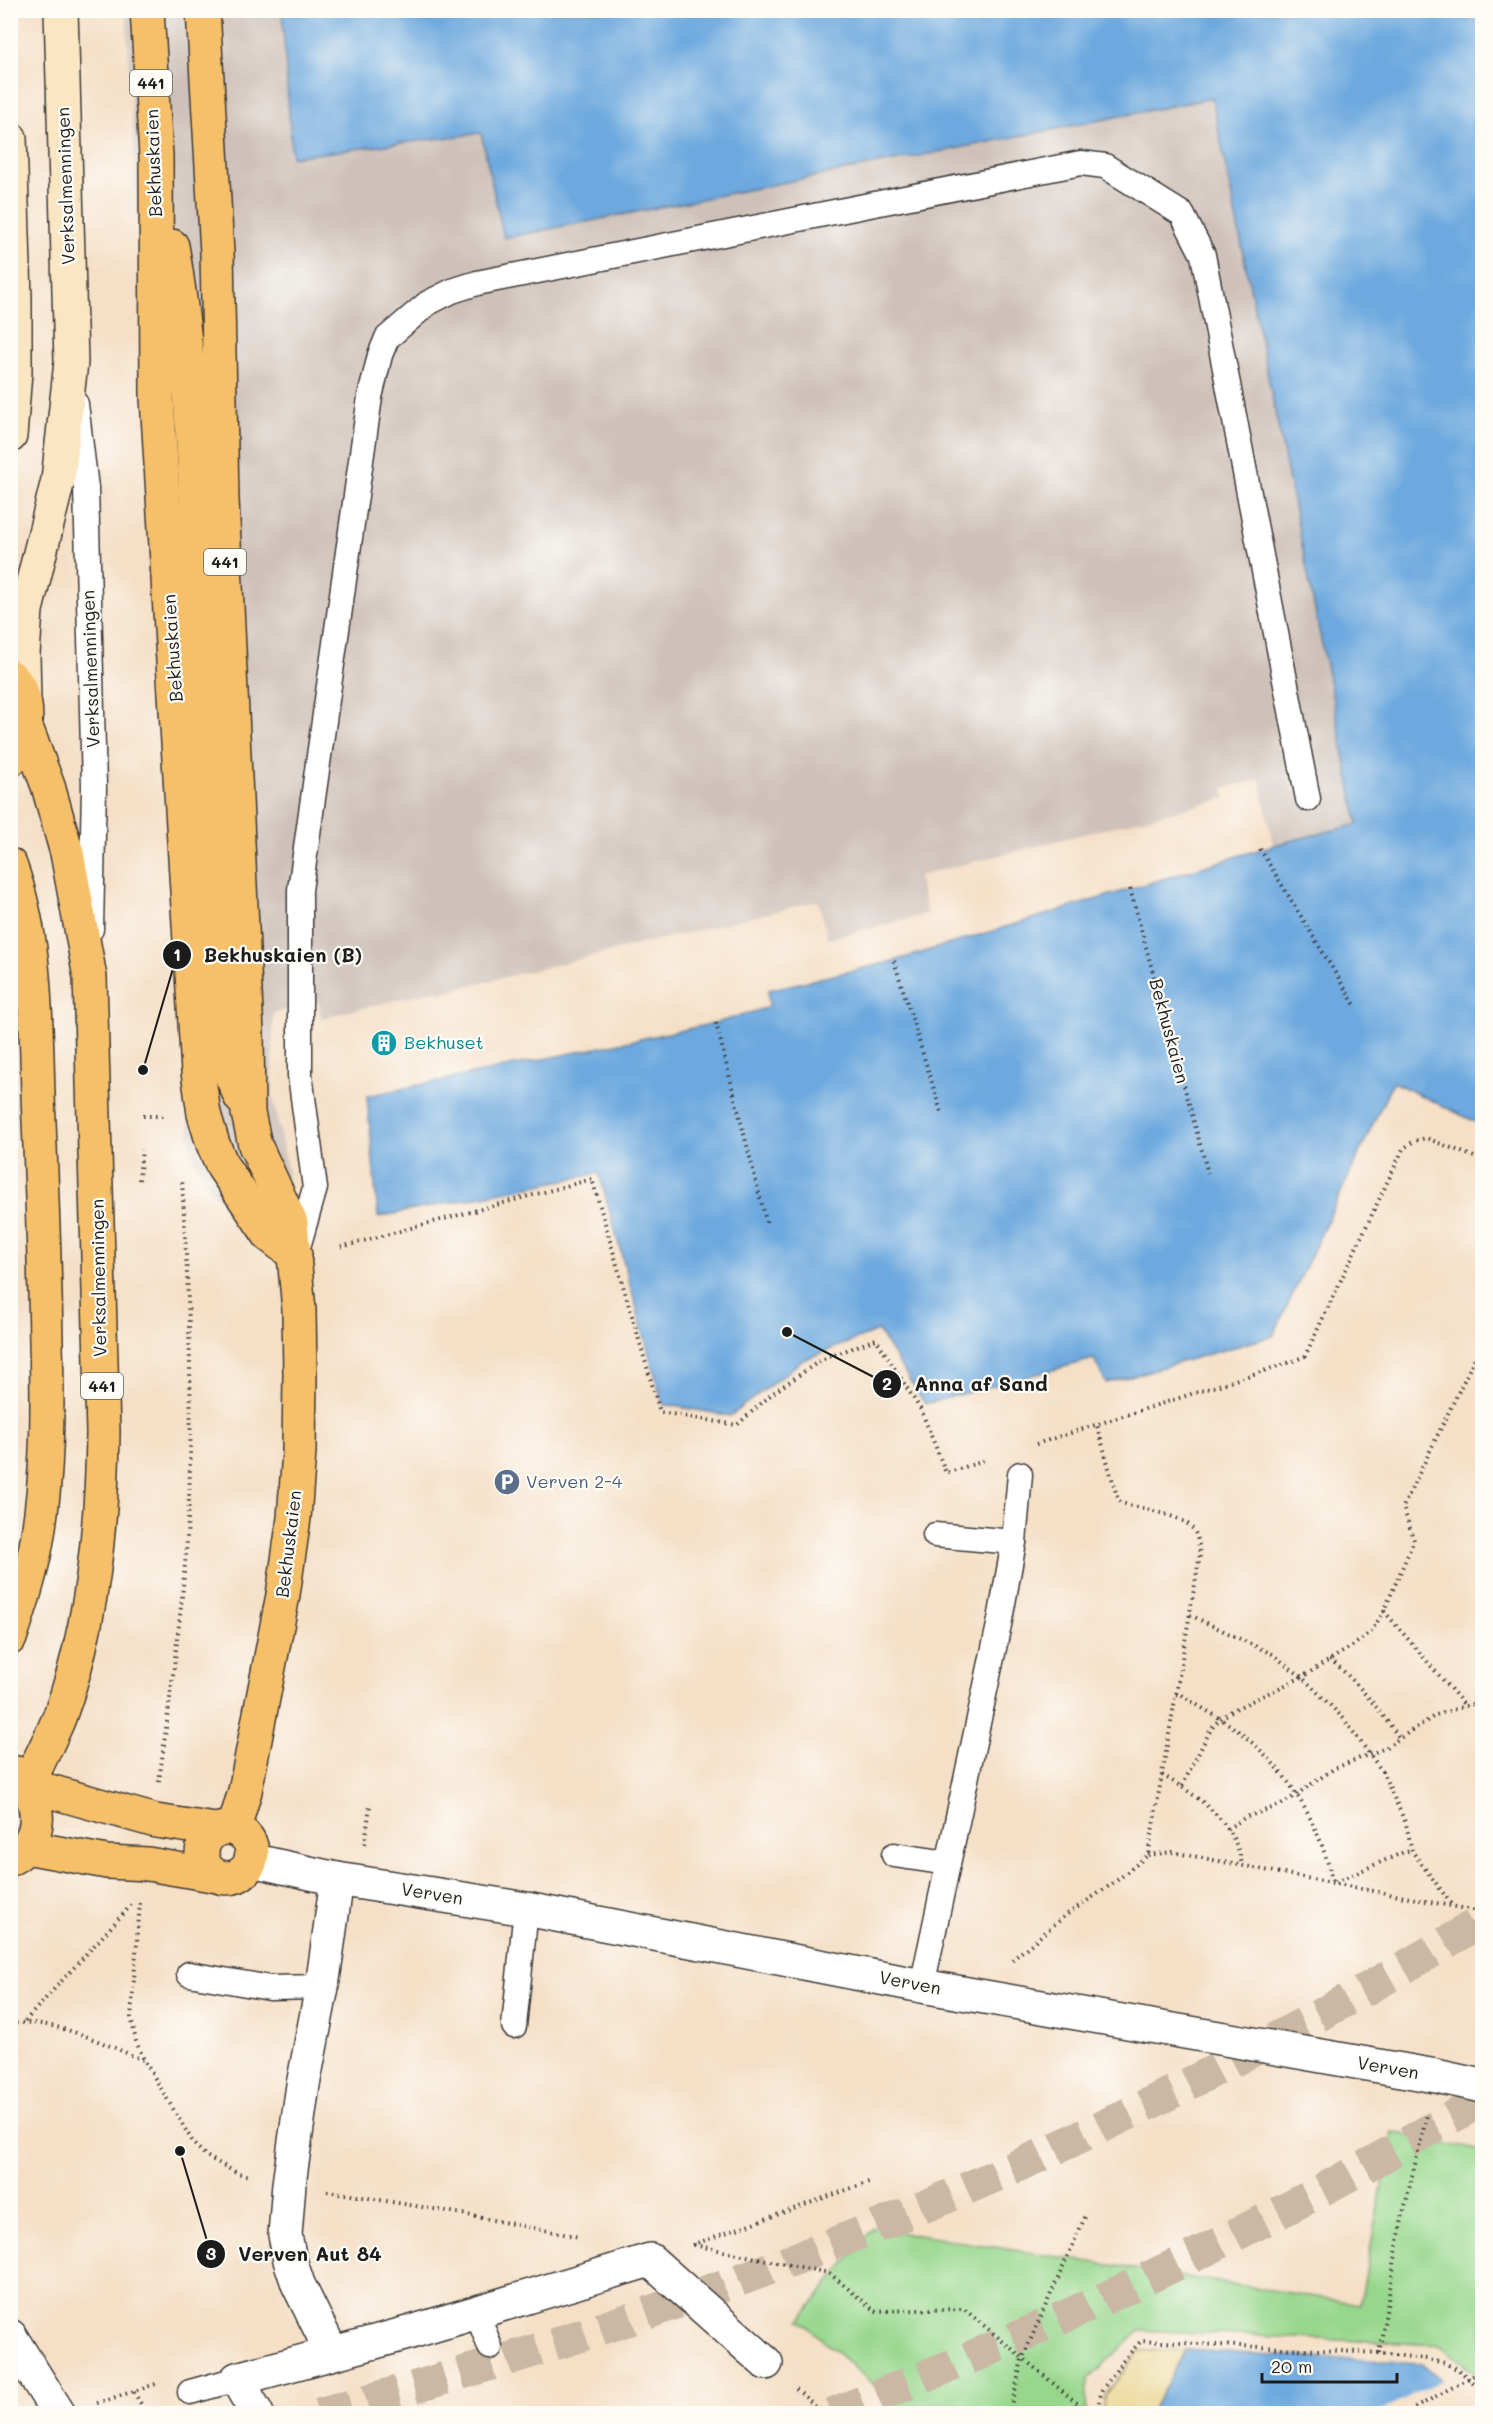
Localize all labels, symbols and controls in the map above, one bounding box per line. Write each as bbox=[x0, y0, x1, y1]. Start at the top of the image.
road number: 441 bbox=[130, 70, 172, 96]
street label: Verksalmenningen bbox=[50, 107, 80, 266]
street label: Bekhuskaien bbox=[139, 109, 167, 217]
road number: 441 bbox=[204, 549, 246, 575]
street label: Verksalmenningen bbox=[75, 590, 105, 749]
street label: Bekhuskaien bbox=[156, 593, 188, 703]
callout: Bekhuskaien (B) bbox=[162, 936, 374, 974]
text: Bekhuskaien (B) bbox=[204, 941, 362, 967]
text: 1 bbox=[173, 942, 181, 966]
street label: Bekhuskaien bbox=[1144, 975, 1196, 1086]
building icon: Bekhuset bbox=[369, 1028, 399, 1058]
place label: Bekhuset bbox=[404, 1030, 484, 1054]
street label: Verksalmenningen bbox=[85, 1199, 111, 1357]
callout: Anna af Sand bbox=[872, 1365, 1060, 1403]
text: Anna af Sand bbox=[914, 1370, 1048, 1396]
text: 2 bbox=[882, 1371, 892, 1395]
road number: 441 bbox=[81, 1373, 123, 1399]
parking icon: Verven 2-4 bbox=[492, 1467, 522, 1497]
place label: Verven 2-4 bbox=[526, 1469, 623, 1493]
street label: Bekhuskaien bbox=[270, 1489, 307, 1599]
street label: Verven bbox=[399, 1876, 465, 1910]
street label: Verven bbox=[877, 1964, 943, 2000]
street label: Verven bbox=[1355, 2050, 1421, 2084]
callout: Verven Aut 84 bbox=[196, 2235, 394, 2273]
text: Verven Aut 84 bbox=[238, 2240, 382, 2266]
text: 3 bbox=[206, 2241, 217, 2265]
scale bar bbox=[1262, 2346, 1397, 2384]
text: 20 m bbox=[1271, 2354, 1312, 2378]

